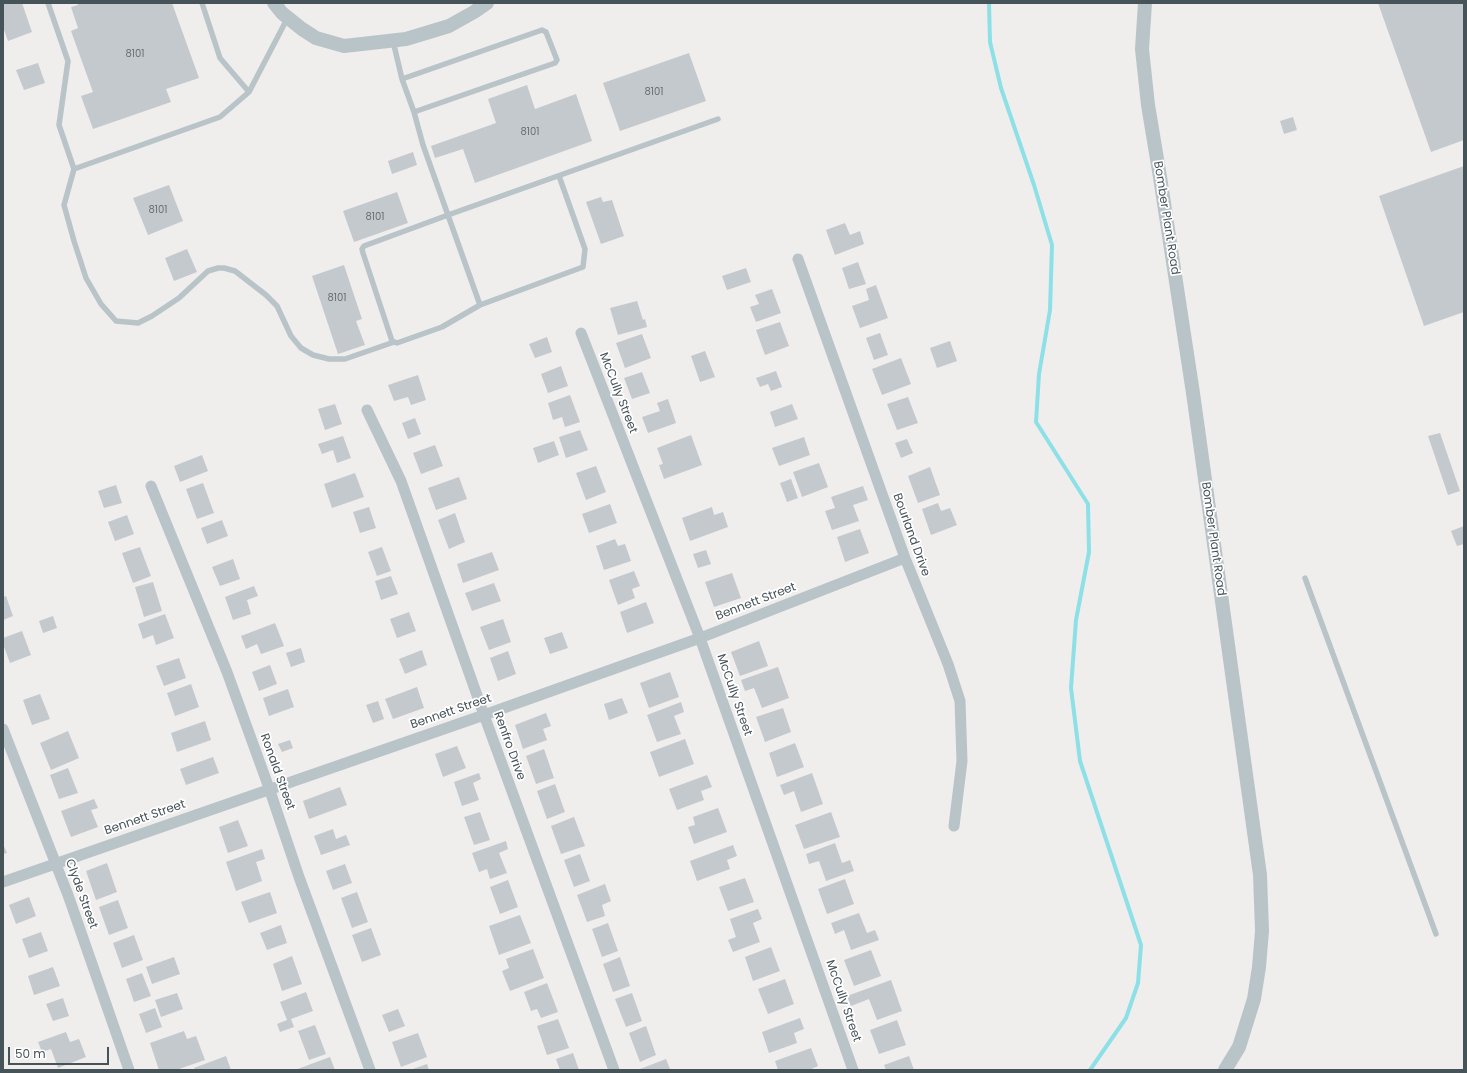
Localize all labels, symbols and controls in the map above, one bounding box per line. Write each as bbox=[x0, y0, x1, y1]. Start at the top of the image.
house number: 8101 bbox=[126, 48, 144, 60]
house number: 8101 bbox=[645, 86, 663, 98]
house number: 8101 bbox=[521, 126, 539, 138]
street label: Bomber Plant Road bbox=[1150, 160, 1182, 276]
house number: 8101 bbox=[149, 204, 167, 216]
house number: 8101 bbox=[366, 211, 384, 223]
house number: 8101 bbox=[328, 292, 346, 304]
street label: McCully Street bbox=[596, 350, 640, 436]
street label: Bomber Plant Road bbox=[1198, 481, 1228, 597]
street label: Bourland Drive bbox=[889, 492, 933, 578]
street label: Bennett Street bbox=[714, 580, 798, 624]
street label: McCully Street bbox=[713, 652, 755, 738]
street label: Bennett Street bbox=[409, 691, 493, 733]
street label: Renfro Drive bbox=[490, 710, 528, 782]
street label: Ronald Street bbox=[257, 732, 297, 812]
street label: Bennett Street bbox=[103, 797, 187, 839]
street label: Clyde Street bbox=[62, 857, 100, 931]
street label: McCully Street bbox=[822, 958, 864, 1044]
scale bar bbox=[10, 1039, 111, 1065]
text: 50 m bbox=[15, 1045, 46, 1062]

